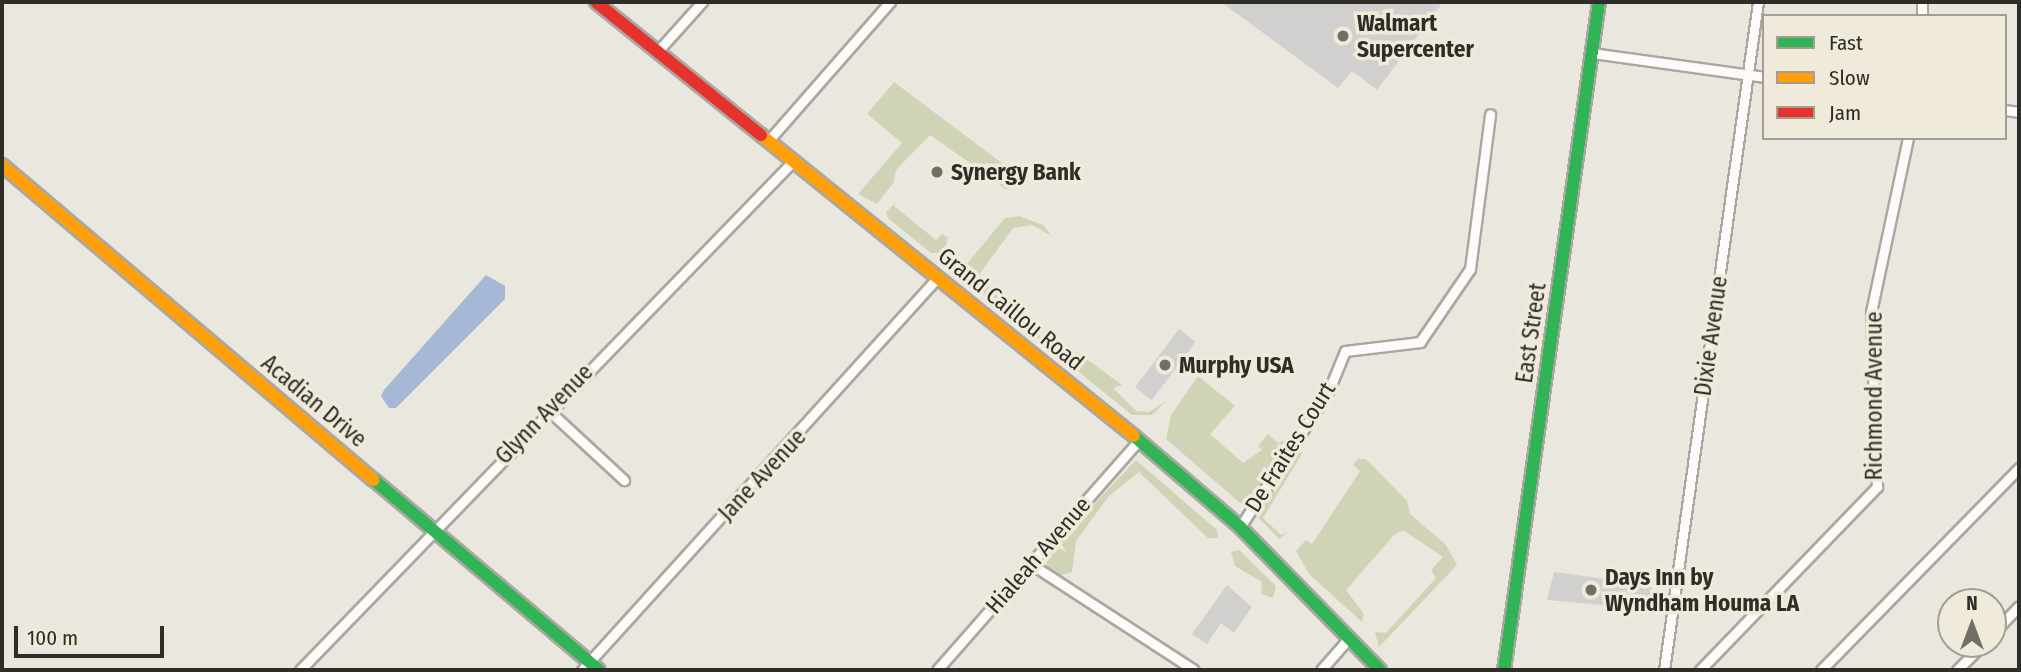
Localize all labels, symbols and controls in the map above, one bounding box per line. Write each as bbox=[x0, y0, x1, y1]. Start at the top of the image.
place label: Walmart Supercenter bbox=[1357, 9, 1474, 63]
legend bbox=[1762, 14, 2007, 140]
marker: Walmart Supercenter bbox=[1335, 28, 1351, 44]
text: Fast bbox=[1829, 30, 1863, 56]
text: Slow bbox=[1829, 65, 1870, 91]
text: Jam bbox=[1829, 100, 1861, 126]
place label: Synergy Bank bbox=[951, 158, 1081, 186]
marker: Synergy Bank bbox=[929, 164, 945, 180]
street label: Grand Caillou Road bbox=[933, 242, 1089, 376]
street label: Dixie Avenue bbox=[1689, 274, 1733, 398]
street label: East Street bbox=[1510, 281, 1552, 385]
street label: Richmond Avenue bbox=[1860, 311, 1888, 481]
street label: Acadian Drive bbox=[256, 349, 372, 453]
place label: Murphy USA bbox=[1179, 351, 1294, 379]
marker: Murphy USA bbox=[1157, 357, 1173, 373]
street label: Glynn Avenue bbox=[490, 358, 598, 470]
street label: De Fraites Court bbox=[1239, 377, 1341, 517]
street label: Jane Avenue bbox=[713, 423, 811, 527]
street label: Hialeah Avenue bbox=[980, 491, 1096, 619]
place label: Days Inn by Wyndham Houma LA bbox=[1605, 563, 1799, 617]
marker: Days Inn by Wyndham Houma LA bbox=[1583, 582, 1599, 598]
north arrow bbox=[1937, 588, 2007, 658]
text: N bbox=[1966, 592, 1978, 615]
scale bar bbox=[18, 612, 168, 656]
text: 100 m bbox=[27, 625, 78, 651]

